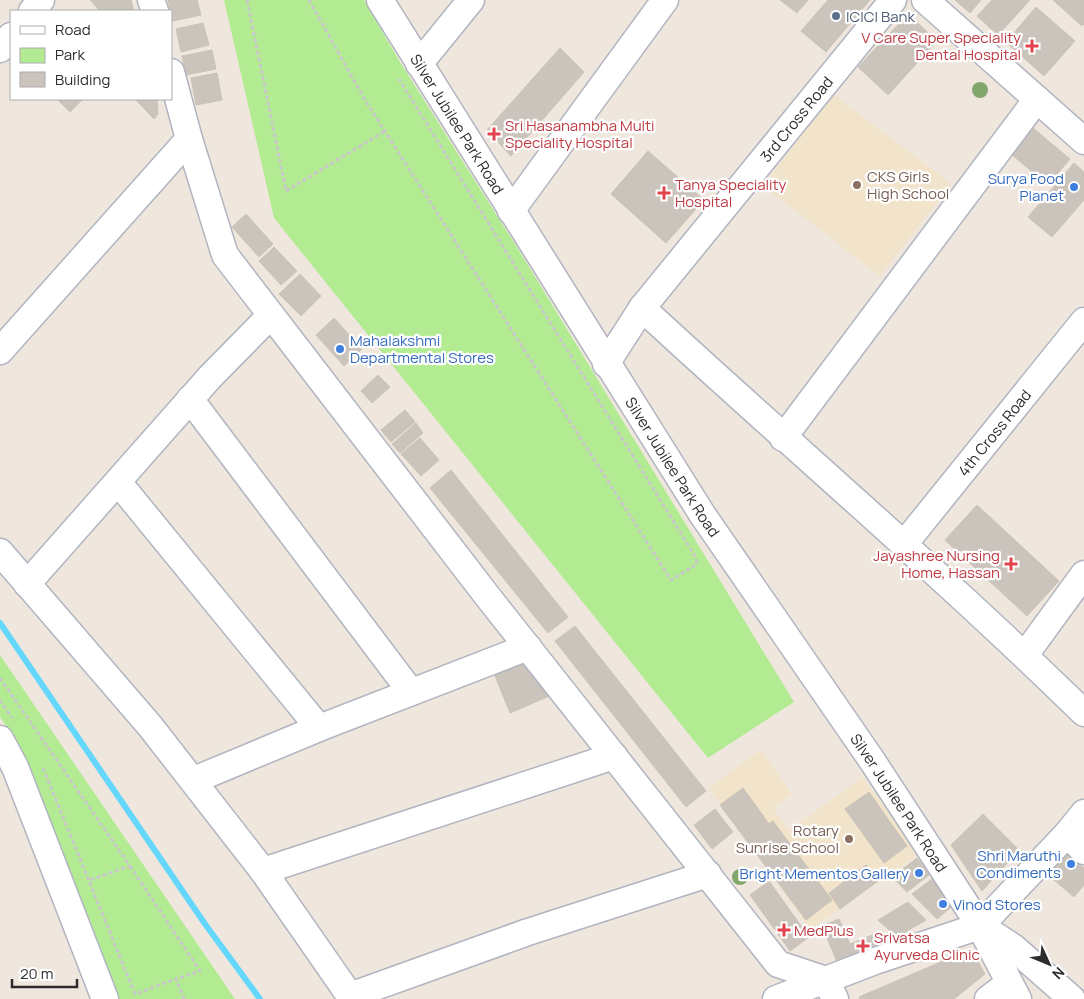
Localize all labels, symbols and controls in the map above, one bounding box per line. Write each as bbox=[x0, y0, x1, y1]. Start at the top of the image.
place label: ICICI Bank bbox=[846, 6, 915, 27]
legend bbox=[10, 10, 172, 100]
marker: ICICI Bank bbox=[830, 10, 842, 22]
text: Road bbox=[55, 19, 91, 40]
place label: V Care Super Speciality Dental Hospital bbox=[861, 27, 1021, 65]
marker: V Care Super Speciality Dental Hospital bbox=[1025, 39, 1039, 53]
text: Park bbox=[55, 44, 85, 65]
street label: Silver Jubilee Park Road bbox=[406, 50, 509, 198]
text: Building bbox=[55, 69, 110, 90]
street label: 3rd Cross Road bbox=[755, 72, 837, 166]
place label: Sri Hasanambha Multi Speciality Hospital bbox=[505, 115, 655, 153]
marker: Sri Hasanambha Multi Speciality Hospital bbox=[487, 127, 501, 141]
place label: CKS Girls High School bbox=[867, 166, 949, 204]
place label: Surya Food Planet bbox=[988, 168, 1064, 206]
place label: Tanya Speciality Hospital bbox=[675, 174, 786, 212]
marker: CKS Girls High School bbox=[851, 179, 863, 191]
marker: Surya Food Planet bbox=[1068, 181, 1080, 193]
marker: Tanya Speciality Hospital bbox=[657, 186, 671, 200]
place label: Mahalakshmi Departmental Stores bbox=[350, 330, 494, 368]
marker: Mahalakshmi Departmental Stores bbox=[334, 343, 346, 355]
street label: 4th Cross Road bbox=[953, 385, 1036, 480]
street label: Silver Jubilee Park Road bbox=[621, 393, 725, 541]
place label: Jayashree Nursing Home, Hassan bbox=[873, 545, 1000, 583]
marker: Jayashree Nursing Home, Hassan bbox=[1004, 557, 1018, 571]
street label: Silver Jubilee Park Road bbox=[846, 729, 952, 876]
place label: Rotary Sunrise School bbox=[736, 820, 839, 858]
marker: Rotary Sunrise School bbox=[843, 833, 855, 845]
place label: Shri Maruthi Condiments bbox=[976, 845, 1061, 883]
marker: Shri Maruthi Condiments bbox=[1065, 858, 1077, 870]
place label: Bright Mementos Gallery bbox=[740, 863, 909, 884]
marker: Bright Mementos Gallery bbox=[913, 867, 925, 879]
place label: Vinod Stores bbox=[953, 894, 1041, 915]
marker: Vinod Stores bbox=[937, 898, 949, 910]
place label: MedPlus bbox=[794, 920, 854, 941]
marker: MedPlus bbox=[778, 924, 790, 936]
place label: Srivatsa Ayurveda Clinic bbox=[874, 927, 980, 965]
marker: Srivatsa Ayurveda Clinic bbox=[856, 939, 870, 953]
north arrow bbox=[1024, 939, 1074, 989]
scale bar bbox=[12, 956, 78, 988]
text: 20 m bbox=[20, 963, 53, 984]
text: N bbox=[1048, 963, 1069, 984]

